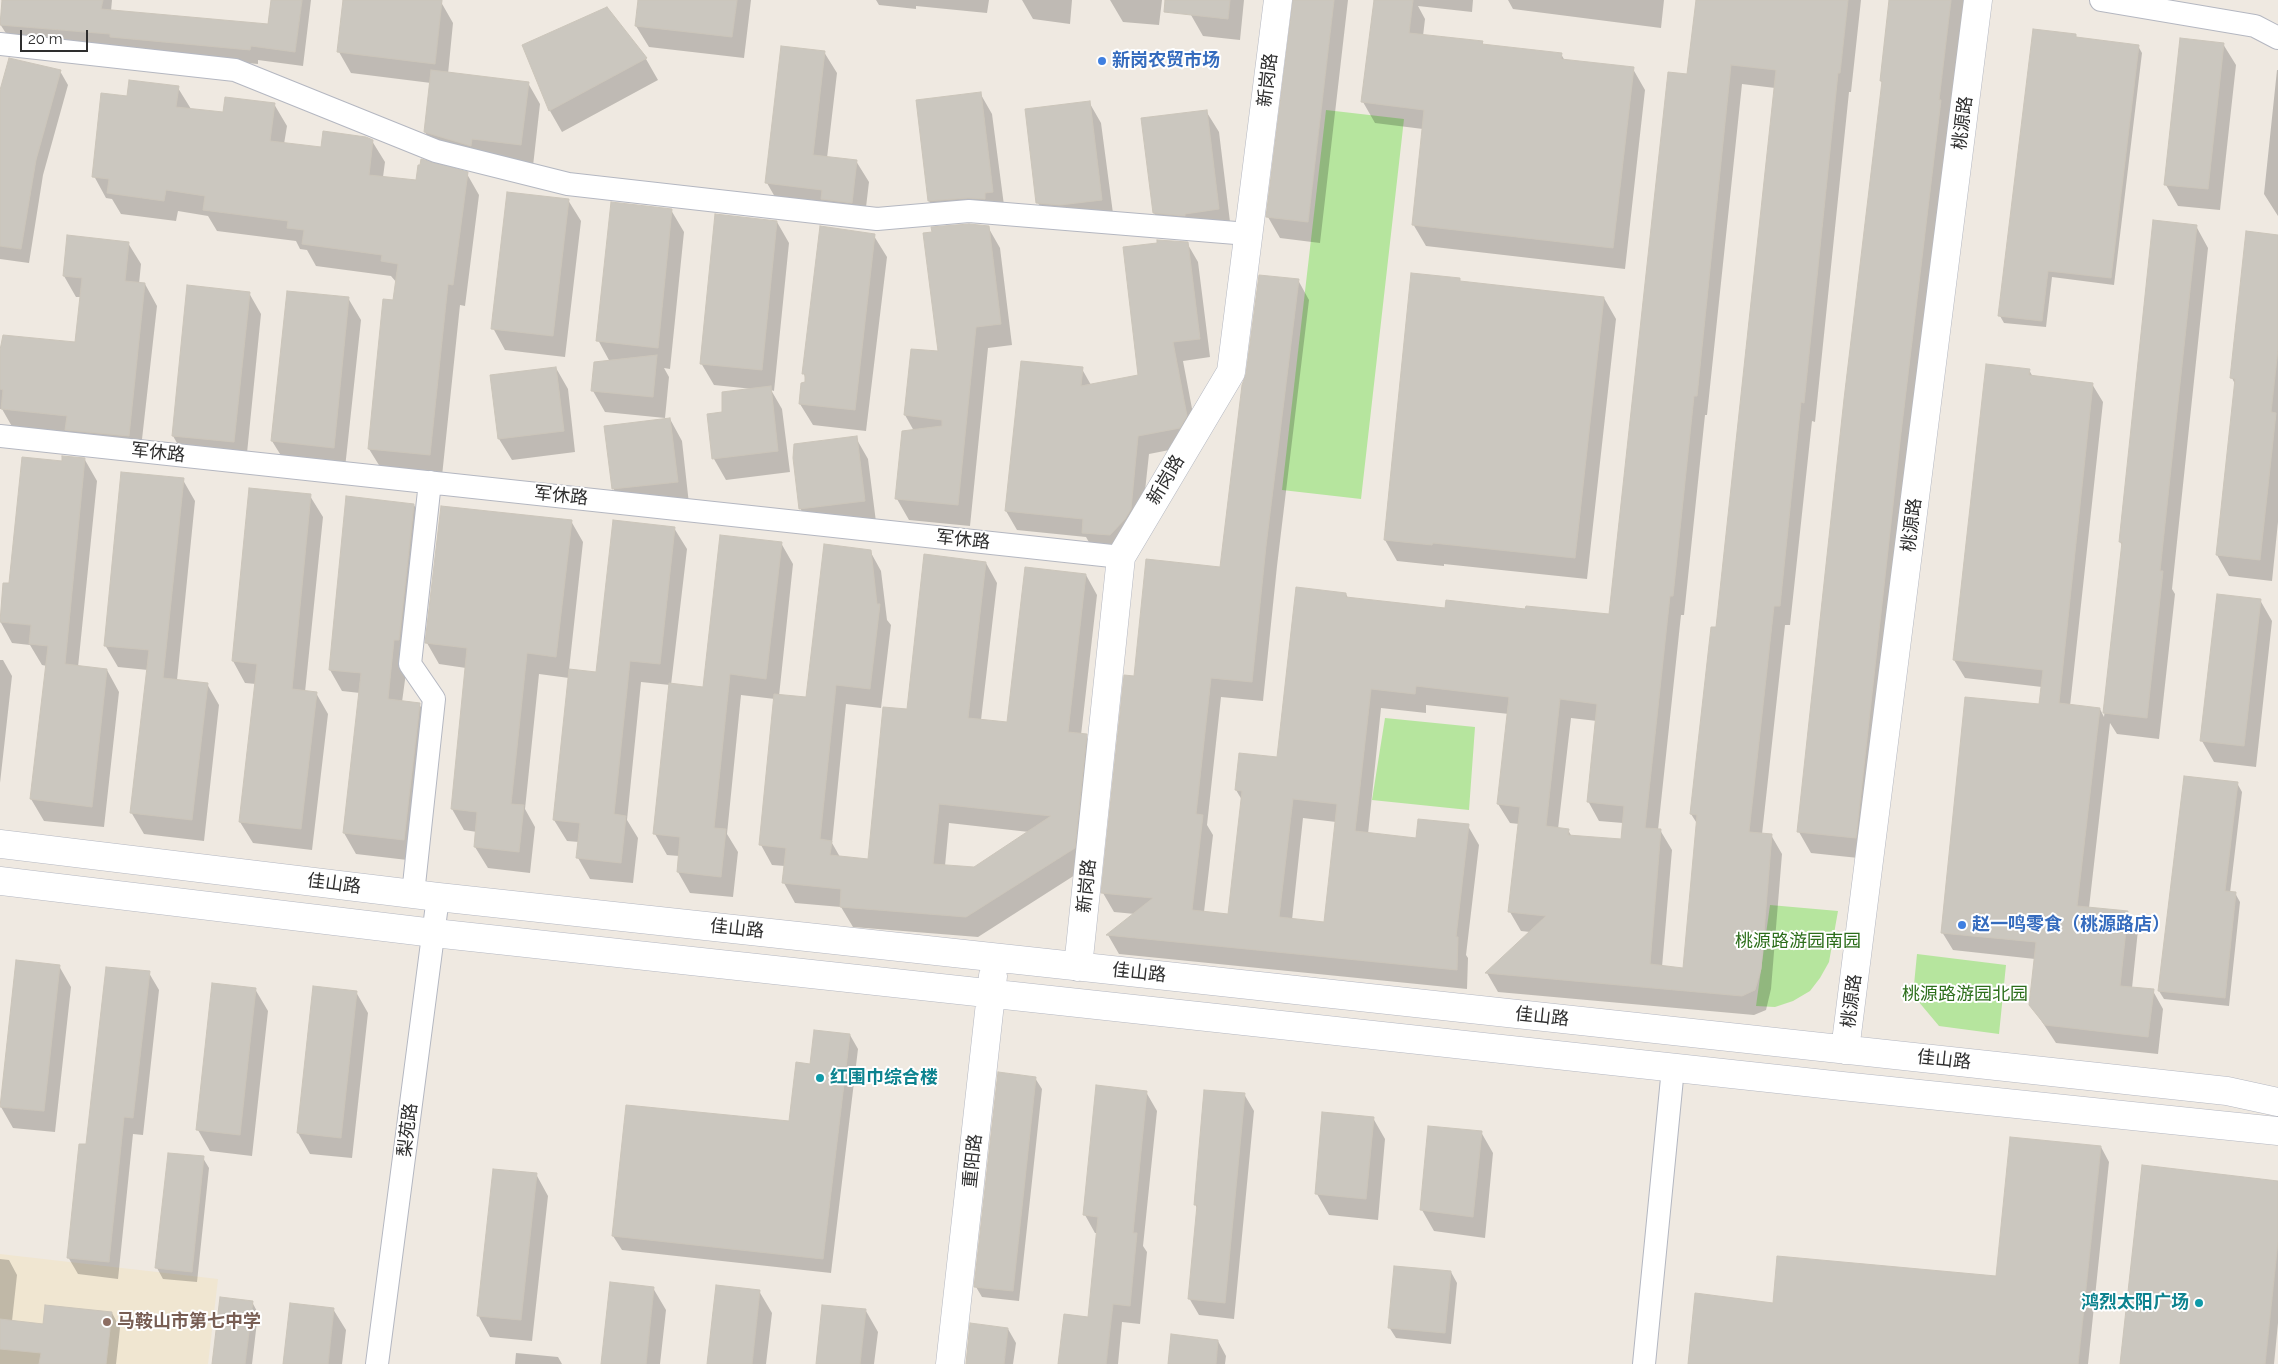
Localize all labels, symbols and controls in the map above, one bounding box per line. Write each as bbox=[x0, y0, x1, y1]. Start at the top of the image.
scale bar bbox=[22, 20, 90, 52]
text: 20 m bbox=[28, 30, 63, 48]
place label: 新岗农贸市场 bbox=[1112, 50, 1220, 72]
street label: 新岗路 bbox=[1254, 52, 1282, 108]
marker: 新岗农贸市场 bbox=[1096, 55, 1108, 67]
street label: 桃源路 bbox=[1949, 95, 1977, 151]
street label: 军休路 bbox=[130, 439, 186, 467]
street label: 新岗路 bbox=[1143, 451, 1189, 509]
street label: 军休路 bbox=[533, 482, 589, 510]
street label: 桃源路 bbox=[1898, 497, 1926, 553]
street label: 军休路 bbox=[935, 526, 991, 554]
street label: 新岗路 bbox=[1073, 858, 1101, 914]
street label: 佳山路 bbox=[306, 870, 362, 898]
place label: 赵一鸣零食（桃源路店） bbox=[1972, 914, 2170, 936]
street label: 佳山路 bbox=[709, 915, 765, 943]
marker: 赵一鸣零食（桃源路店） bbox=[1956, 919, 1968, 931]
park label: 桃源路游园南园 bbox=[1735, 931, 1861, 953]
street label: 佳山路 bbox=[1111, 959, 1167, 987]
street label: 桃源路 bbox=[1838, 973, 1866, 1029]
park label: 桃源路游园北园 bbox=[1902, 984, 2028, 1006]
street label: 佳山路 bbox=[1514, 1003, 1570, 1031]
street label: 佳山路 bbox=[1916, 1046, 1972, 1074]
place label: 红围巾综合楼 bbox=[830, 1067, 938, 1089]
marker: 红围巾综合楼 bbox=[814, 1072, 826, 1084]
street label: 梨苑路 bbox=[394, 1102, 422, 1158]
street label: 重阳路 bbox=[959, 1133, 987, 1189]
place label: 鸿烈太阳广场 bbox=[2081, 1292, 2189, 1314]
marker: 鸿烈太阳广场 bbox=[2193, 1297, 2205, 1309]
place label: 马鞍山市第七中学 bbox=[117, 1311, 261, 1333]
marker: 马鞍山市第七中学 bbox=[101, 1316, 113, 1328]

